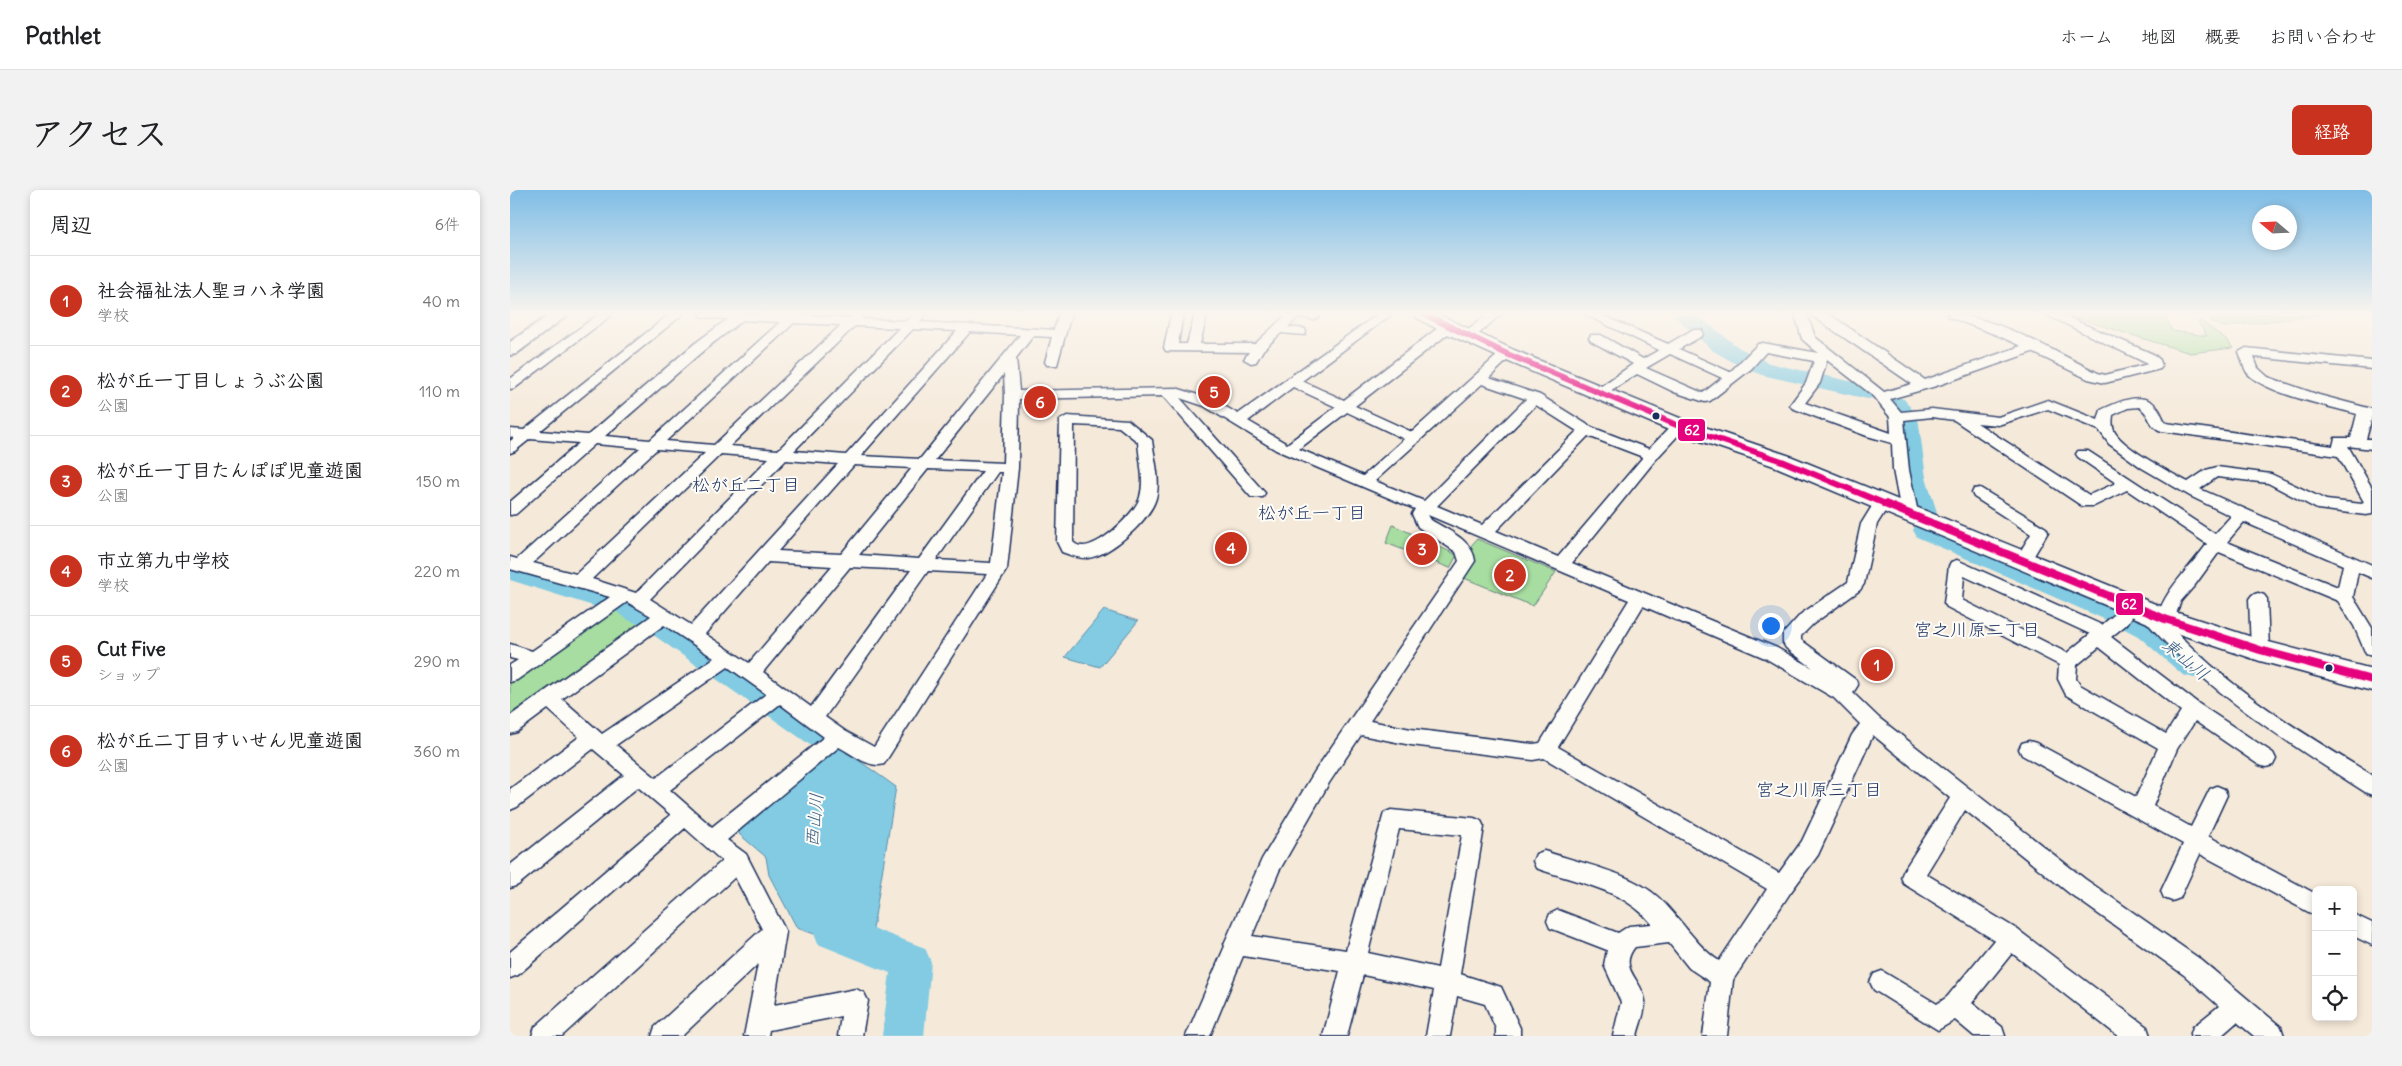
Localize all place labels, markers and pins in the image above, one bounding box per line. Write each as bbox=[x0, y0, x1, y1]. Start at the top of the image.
pin: 5 bbox=[1198, 373, 1230, 411]
pin: 6 bbox=[1024, 383, 1056, 421]
unlabelled marker bbox=[1651, 411, 1661, 421]
pin: 4 bbox=[1215, 529, 1247, 567]
pin: 3 bbox=[1406, 530, 1438, 568]
pin: 2 bbox=[1494, 556, 1526, 594]
pin: 1 bbox=[1861, 646, 1893, 684]
unlabelled marker bbox=[2324, 663, 2334, 673]

